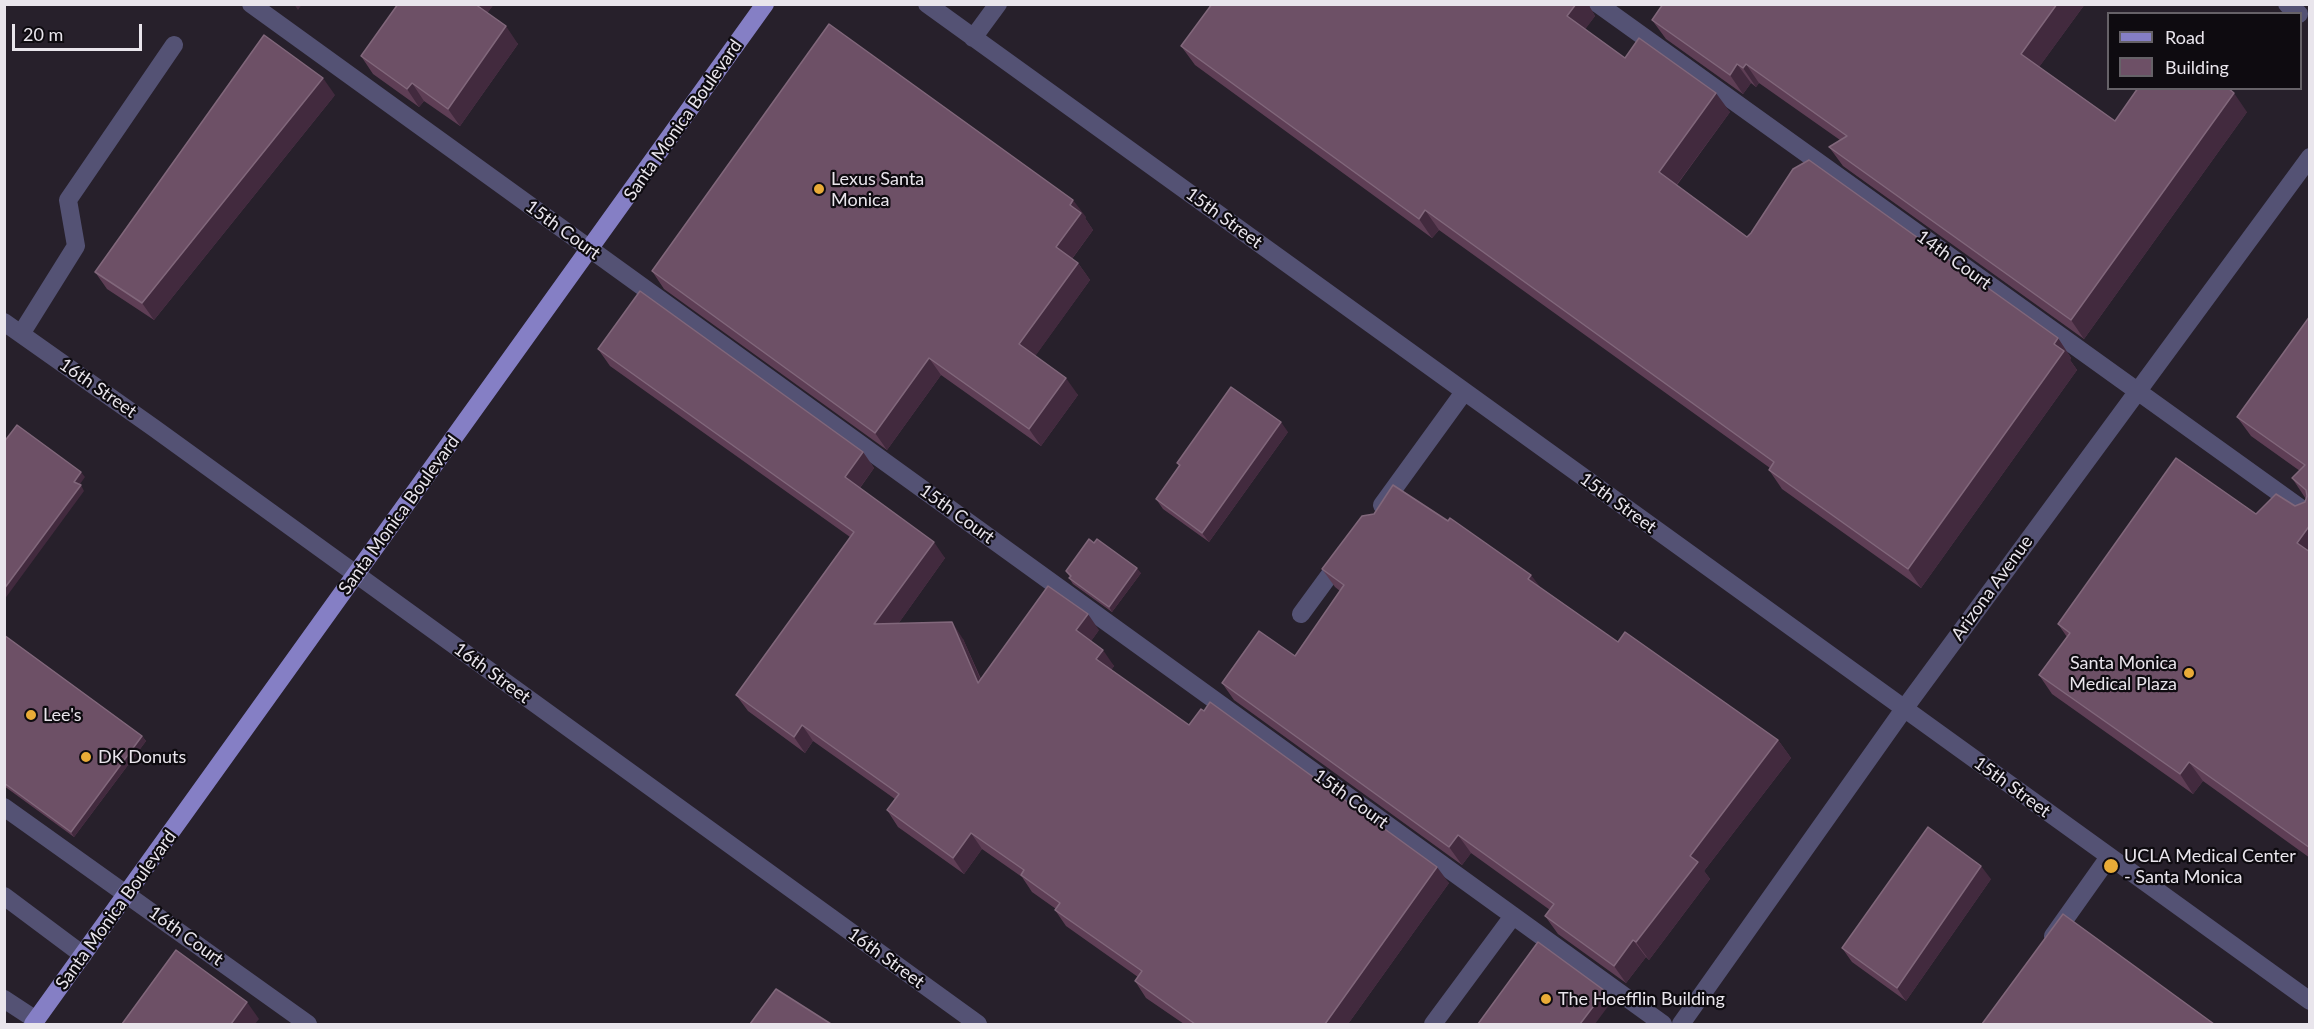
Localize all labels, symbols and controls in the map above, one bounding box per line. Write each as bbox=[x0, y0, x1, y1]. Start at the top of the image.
scale bar bbox=[15, 12, 146, 50]
legend bbox=[2107, 12, 2302, 90]
text: 20 m bbox=[23, 23, 63, 45]
text: Road bbox=[2165, 26, 2205, 48]
street label: Santa Monica Boulevard bbox=[619, 35, 747, 205]
text: Building bbox=[2165, 56, 2229, 78]
place label: Lexus Santa Monica bbox=[831, 168, 924, 210]
marker: Lexus Santa Monica bbox=[812, 182, 826, 196]
street label: 15th Street bbox=[1181, 183, 1267, 253]
street label: 15th Court bbox=[521, 196, 605, 264]
street label: 14th Court bbox=[1912, 226, 1996, 294]
street label: 16th Street bbox=[55, 354, 141, 422]
street label: Santa Monica Boulevard bbox=[334, 431, 464, 599]
street label: 15th Street bbox=[1575, 468, 1661, 538]
street label: 15th Court bbox=[915, 480, 999, 548]
street label: Arizona Avenue bbox=[1947, 531, 2037, 645]
street label: 16th Street bbox=[449, 638, 535, 708]
place label: Santa Monica Medical Plaza bbox=[2069, 652, 2177, 694]
marker: Santa Monica Medical Plaza bbox=[2182, 666, 2196, 680]
place label: Lee's bbox=[43, 704, 82, 726]
marker: Lee's bbox=[24, 708, 38, 722]
place label: DK Donuts bbox=[98, 746, 186, 768]
marker: DK Donuts bbox=[79, 750, 93, 764]
street label: 15th Street bbox=[1969, 752, 2055, 822]
street label: 15th Court bbox=[1309, 765, 1393, 833]
street label: Santa Monica Boulevard bbox=[51, 826, 181, 994]
place label: UCLA Medical Center - Santa Monica bbox=[2124, 845, 2296, 888]
marker: UCLA Medical Center - Santa Monica bbox=[2102, 857, 2120, 875]
street label: 16th Court bbox=[144, 902, 228, 970]
street label: 16th Street bbox=[843, 923, 929, 993]
place label: The Hoefflin Building bbox=[1558, 988, 1725, 1010]
marker: The Hoefflin Building bbox=[1539, 992, 1553, 1006]

